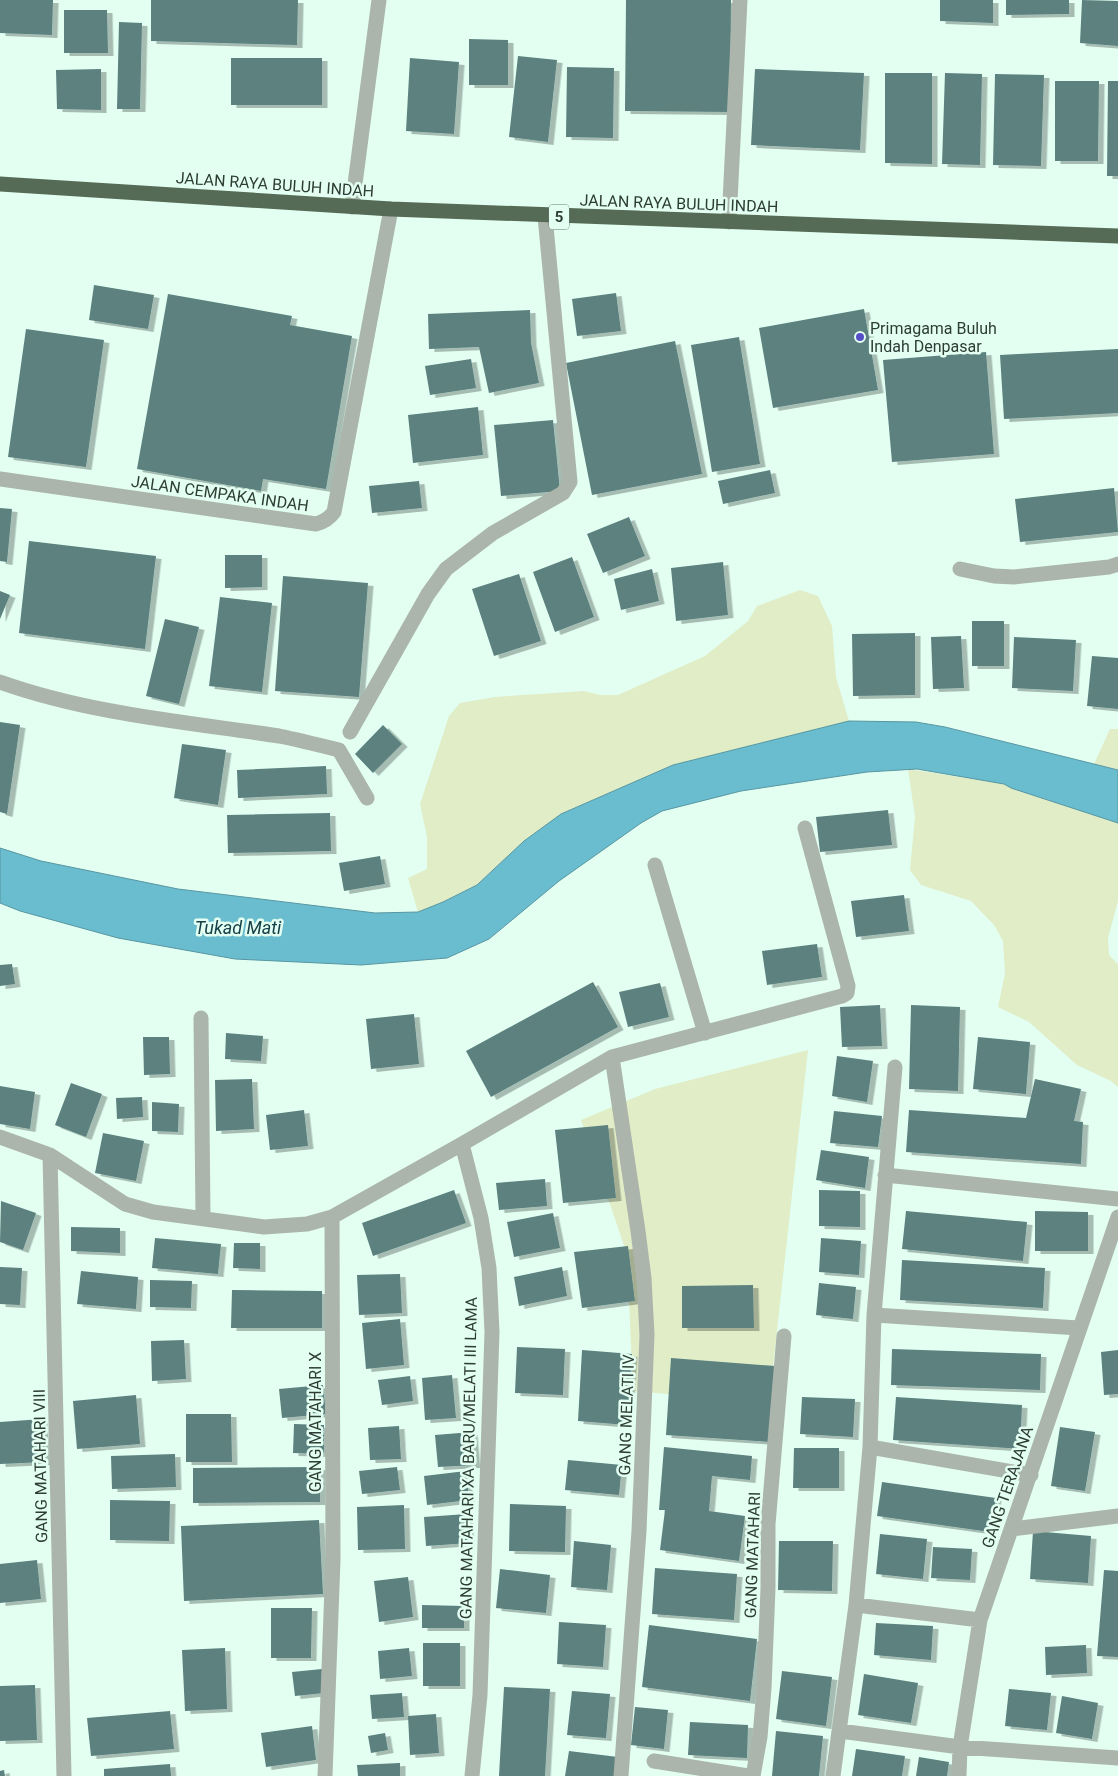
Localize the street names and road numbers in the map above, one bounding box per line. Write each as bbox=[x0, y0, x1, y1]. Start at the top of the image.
street label: JALAN RAYA BULUH INDAH bbox=[175, 168, 375, 201]
street label: JALAN RAYA BULUH INDAH bbox=[579, 191, 779, 216]
road number: 5 bbox=[549, 204, 569, 230]
street label: JALAN CEMPAKA INDAH bbox=[130, 472, 310, 515]
street label: GANG MATAHARI XA BARU/MELATI III LAMA bbox=[456, 1296, 481, 1619]
street label: GANG MATAHARI X bbox=[306, 1352, 325, 1492]
street label: GANG MELATI IV bbox=[615, 1354, 638, 1476]
street label: GANG MATAHARI VIII bbox=[30, 1389, 51, 1543]
street label: GANG TERAJANA bbox=[978, 1423, 1037, 1550]
street label: GANG MATAHARI bbox=[741, 1491, 764, 1619]

